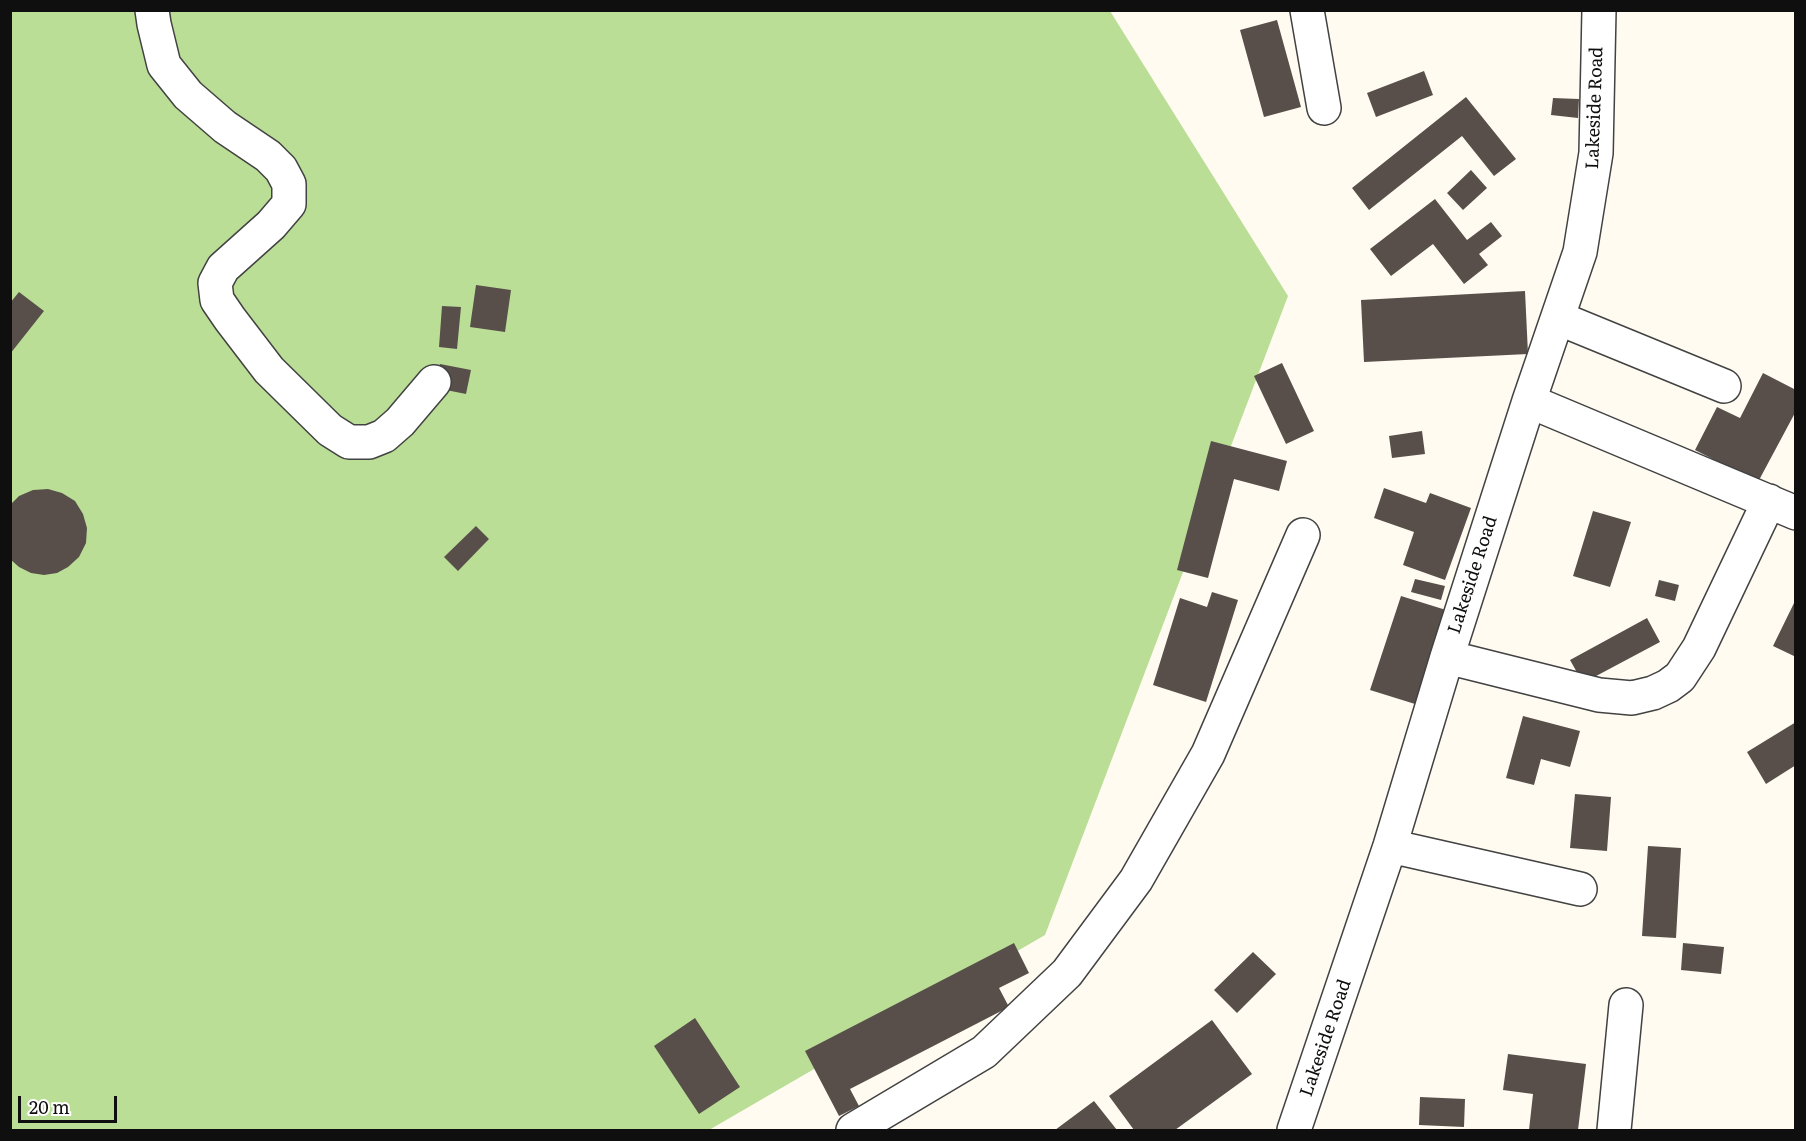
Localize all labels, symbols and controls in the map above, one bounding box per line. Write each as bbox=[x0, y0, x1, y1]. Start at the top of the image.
street label: Lakeside Road bbox=[1582, 46, 1608, 170]
street label: Lakeside Road bbox=[1444, 513, 1502, 637]
street label: Lakeside Road bbox=[1296, 977, 1356, 1099]
scale bar bbox=[21, 1084, 120, 1122]
text: 20 m bbox=[29, 1093, 70, 1120]

